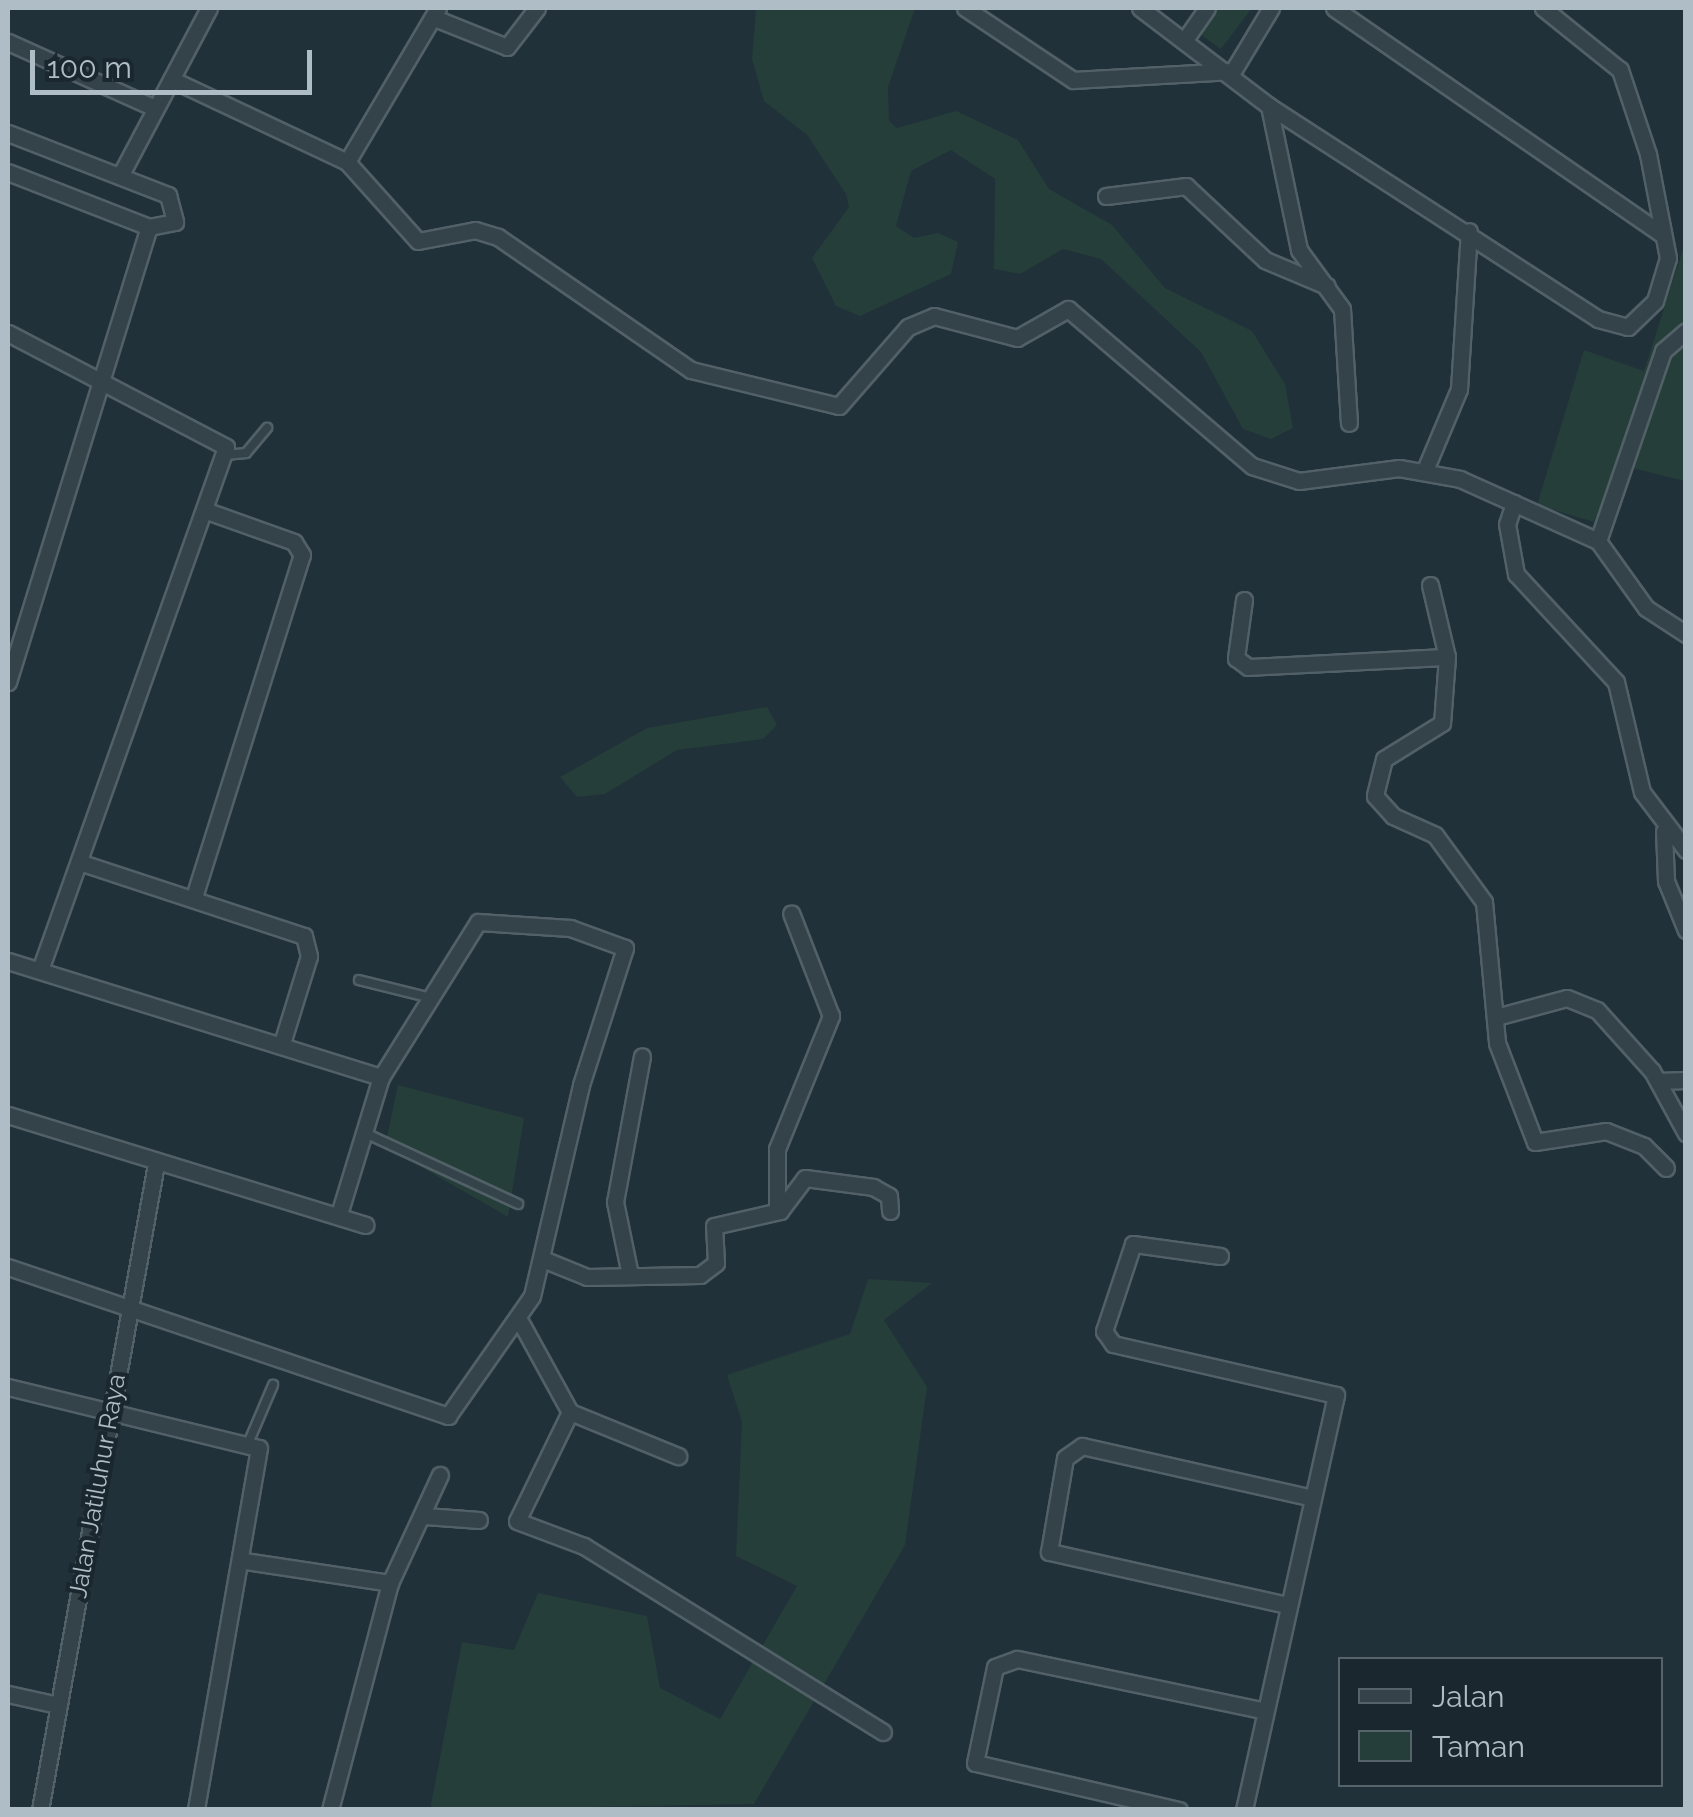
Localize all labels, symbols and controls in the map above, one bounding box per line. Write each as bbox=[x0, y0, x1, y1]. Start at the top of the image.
scale bar bbox=[35, 30, 318, 92]
text: 100 m bbox=[47, 50, 132, 85]
street label: Jalan Jatiluhur Raya bbox=[62, 1371, 132, 1601]
legend bbox=[1338, 1657, 1663, 1787]
text: Jalan bbox=[1432, 1679, 1505, 1714]
text: Taman bbox=[1432, 1729, 1525, 1764]

